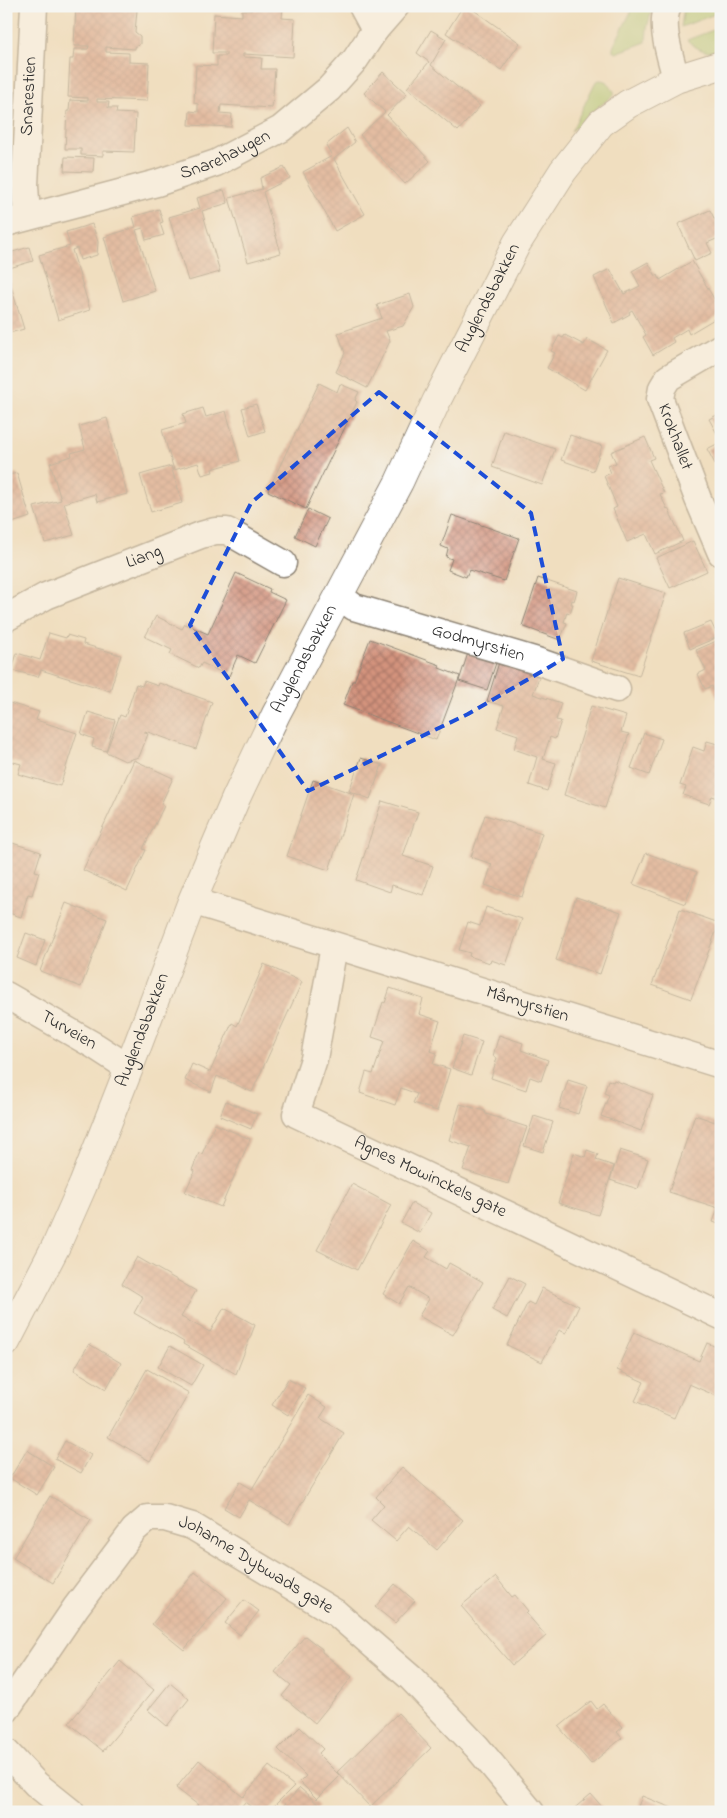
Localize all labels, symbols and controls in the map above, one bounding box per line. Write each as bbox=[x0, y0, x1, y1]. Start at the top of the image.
street label: Snarestien bbox=[14, 56, 44, 136]
street label: Snarehaugen bbox=[177, 124, 275, 187]
street label: Auglendsbakken bbox=[450, 239, 528, 358]
street label: Krokhallet bbox=[650, 400, 699, 474]
street label: Liang bbox=[122, 539, 166, 576]
street label: Auglendsbakken bbox=[265, 600, 345, 718]
street label: Godmyrstien bbox=[428, 618, 528, 670]
street label: Auglendsbakken bbox=[110, 969, 177, 1091]
street label: Måmyrstien bbox=[482, 980, 572, 1030]
street label: Turveien bbox=[36, 1004, 101, 1057]
street label: Agnes Mowinckels gate bbox=[349, 1130, 512, 1226]
street label: Johanne Dybwads gate bbox=[175, 1510, 339, 1622]

